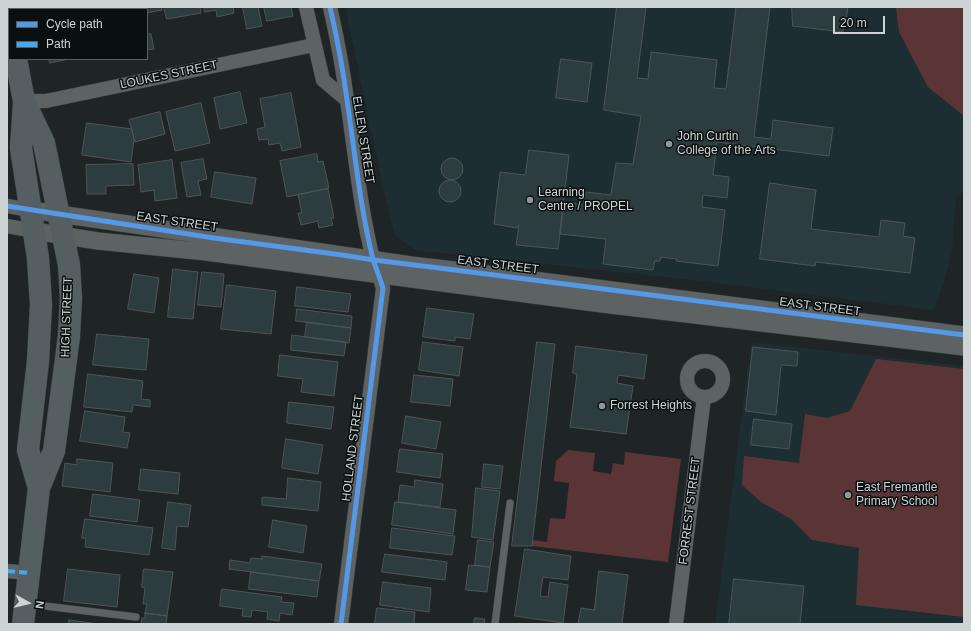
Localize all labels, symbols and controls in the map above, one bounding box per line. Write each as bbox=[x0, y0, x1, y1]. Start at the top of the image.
legend bbox=[8, 8, 148, 60]
scale bar bbox=[835, 8, 887, 34]
text: 20 m bbox=[840, 16, 867, 30]
text: Cycle path bbox=[46, 17, 103, 31]
text: Path bbox=[46, 37, 71, 51]
street label: LOUKES STREET bbox=[119, 58, 219, 92]
street label: ELLEN STREET bbox=[349, 95, 377, 185]
place label: John Curtin College of the Arts bbox=[677, 130, 776, 158]
marker: John Curtin College of the Arts bbox=[664, 139, 674, 149]
place label: Learning Centre / PROPEL bbox=[538, 186, 633, 214]
marker: Learning Centre / PROPEL bbox=[525, 195, 535, 205]
street label: EAST STREET bbox=[135, 209, 219, 235]
street label: EAST STREET bbox=[456, 253, 540, 277]
street label: HIGH STREET bbox=[58, 276, 76, 358]
street label: EAST STREET bbox=[778, 295, 862, 319]
street label: HOLLAND STREET bbox=[339, 394, 367, 502]
place label: Forrest Heights bbox=[610, 399, 692, 413]
marker: Forrest Heights bbox=[597, 401, 607, 411]
street label: FORREST STREET bbox=[676, 457, 704, 565]
place label: East Fremantle Primary School bbox=[856, 481, 937, 509]
marker: East Fremantle Primary School bbox=[843, 490, 853, 500]
north arrow bbox=[8, 583, 48, 623]
text: N bbox=[33, 600, 46, 609]

